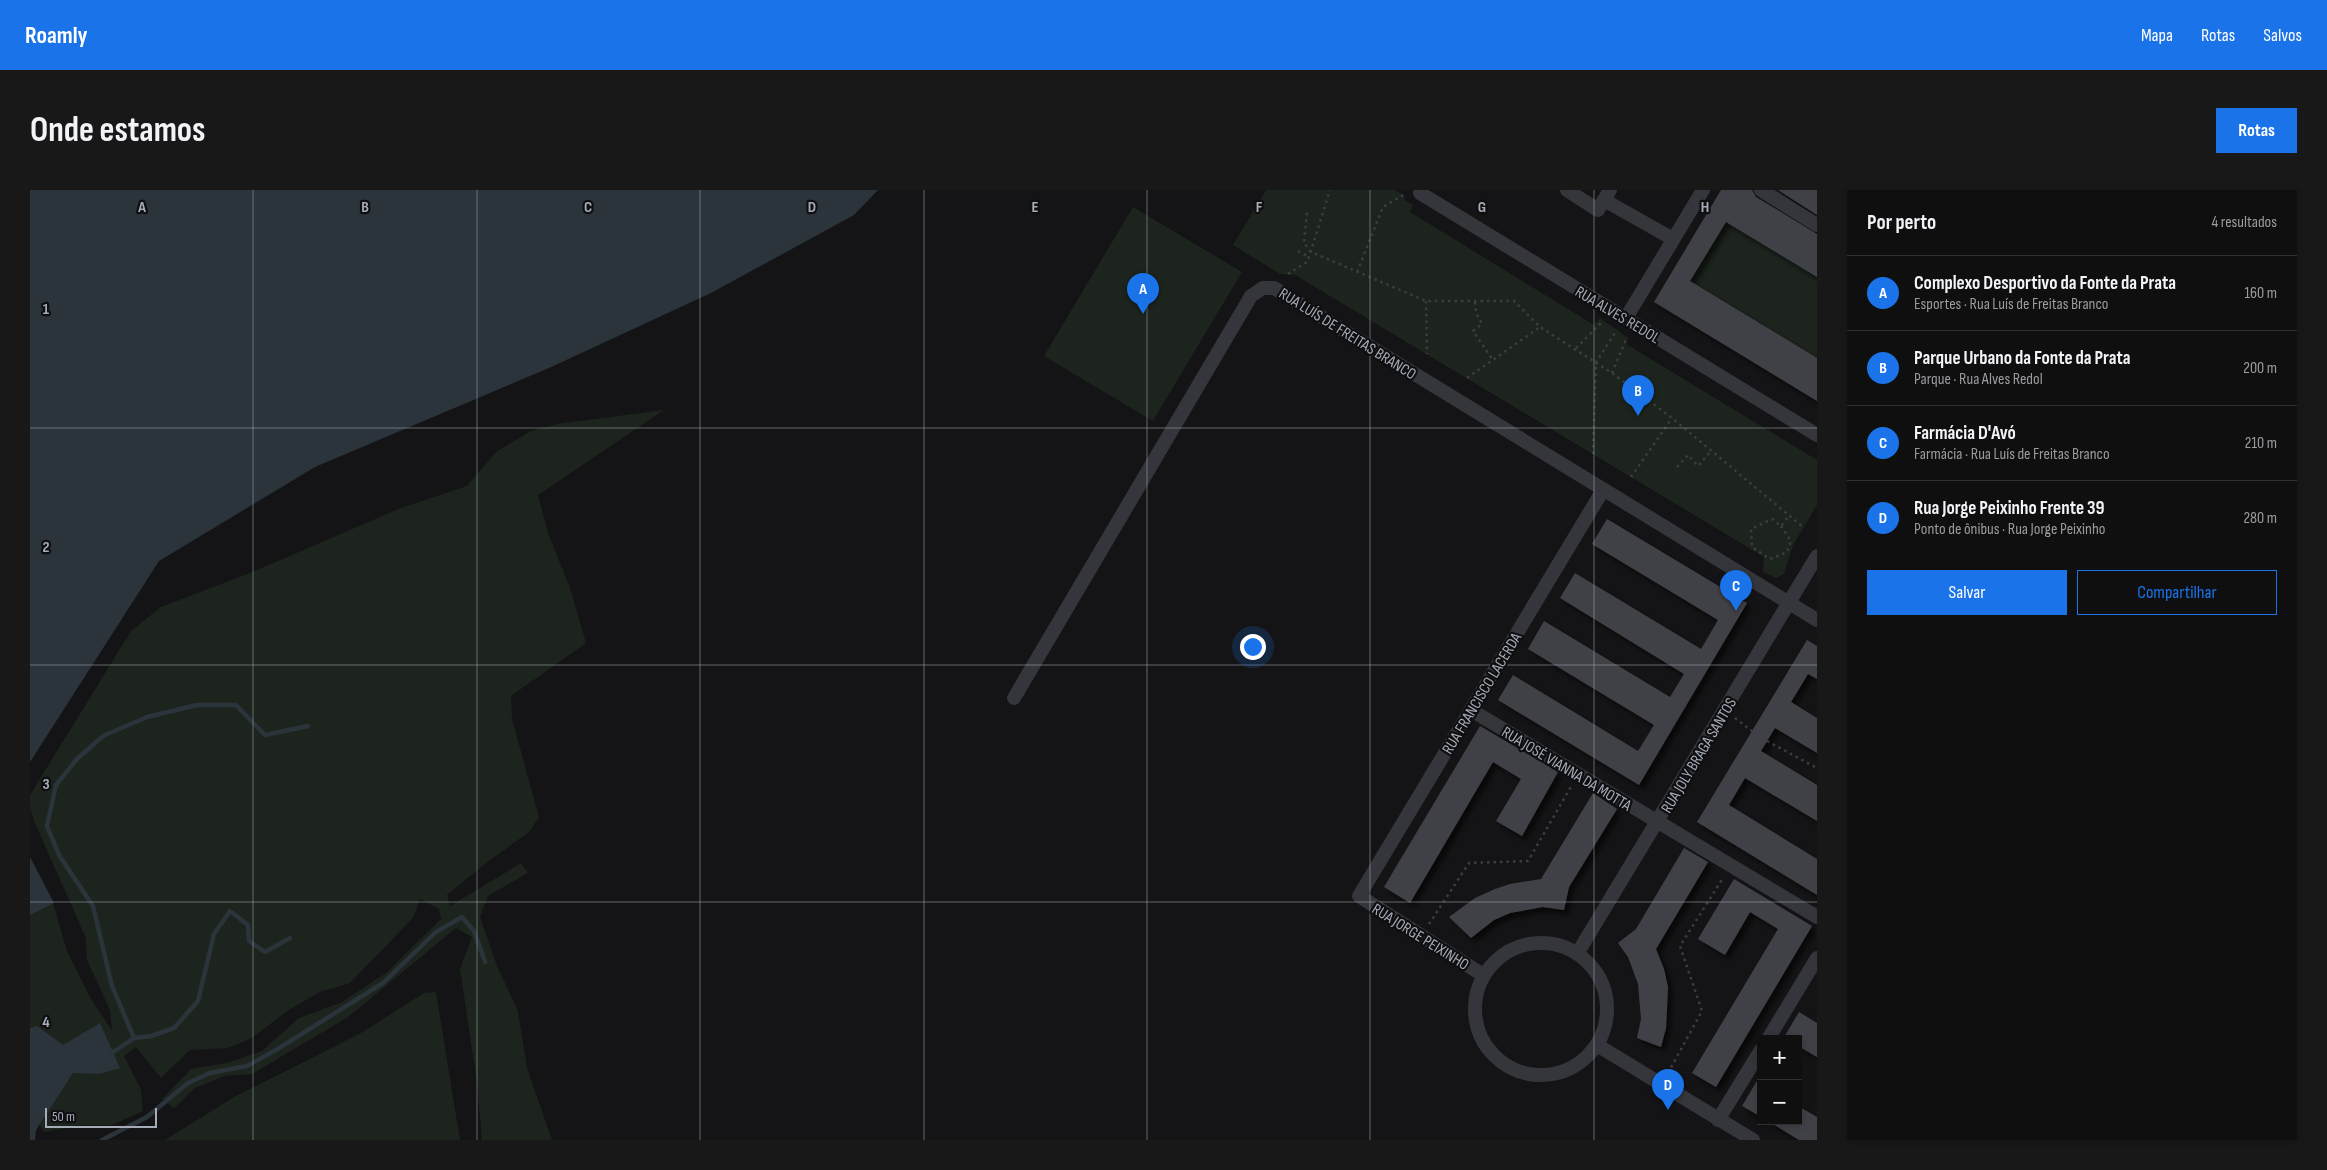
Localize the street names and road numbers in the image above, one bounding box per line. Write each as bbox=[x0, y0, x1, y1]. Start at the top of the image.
street label: RUA ALVES REDOL bbox=[1571, 283, 1663, 348]
street label: RUA LUÍS DE FREITAS BRANCO bbox=[1275, 284, 1419, 384]
street label: RUA FRANCISCO LACERDA bbox=[1439, 630, 1526, 758]
street label: RUA JOLY BRAGA SANTOS bbox=[1657, 695, 1741, 817]
street label: RUA JOSÉ VIANNA DA MOTTA bbox=[1498, 723, 1635, 816]
street label: RUA JORGE PEIXINHO bbox=[1368, 900, 1472, 975]

